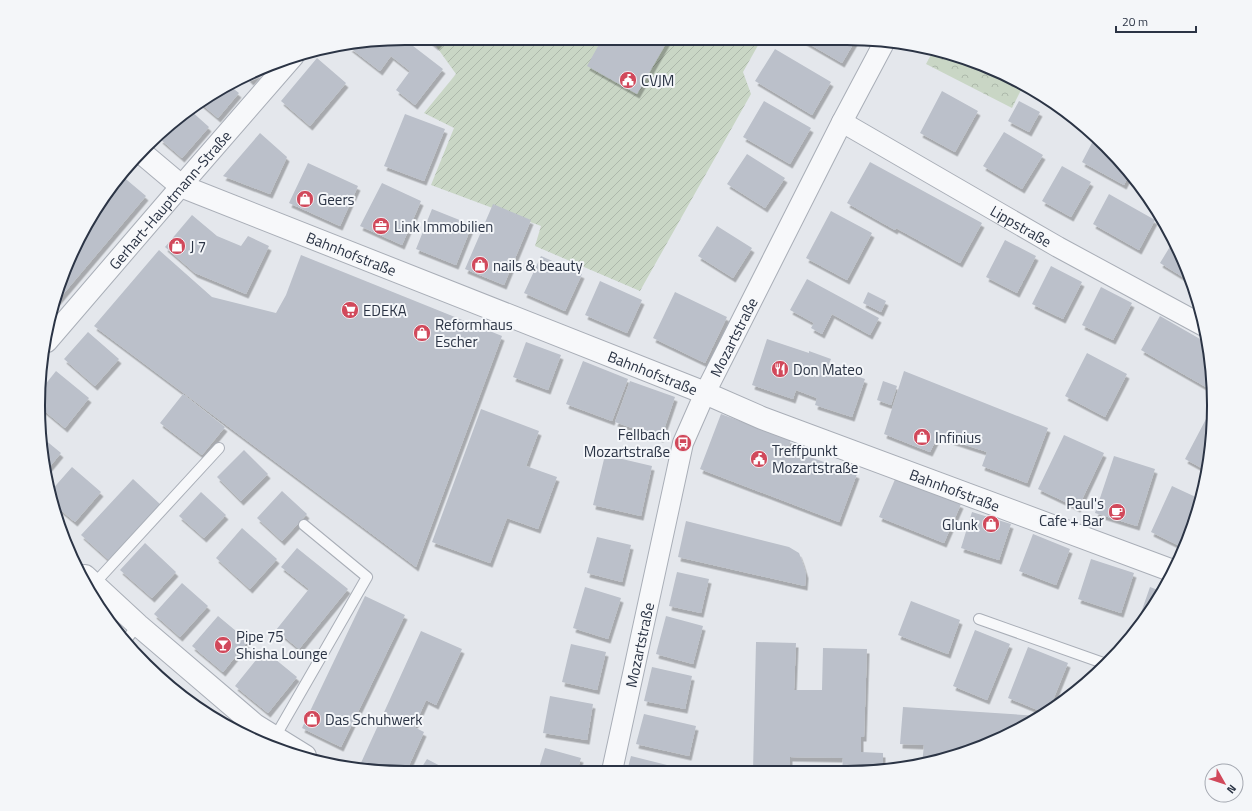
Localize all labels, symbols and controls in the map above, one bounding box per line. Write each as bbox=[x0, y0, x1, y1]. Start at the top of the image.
scale bar bbox=[1116, 8, 1196, 34]
text: 20 m bbox=[1122, 12, 1148, 31]
place label: CVJM bbox=[641, 69, 674, 92]
public building icon: CVJM bbox=[618, 70, 638, 90]
street label: Gerhart-Hauptmann-Straße bbox=[103, 125, 236, 274]
place label: Geers bbox=[318, 188, 355, 211]
shop icon: Geers bbox=[295, 189, 315, 209]
street label: Lippstraße bbox=[986, 199, 1056, 253]
place label: Link Immobilien bbox=[394, 215, 493, 238]
office icon: Link Immobilien bbox=[371, 216, 391, 236]
street label: Bahnhofstraße bbox=[303, 225, 400, 282]
place label: J 7 bbox=[190, 235, 206, 258]
shop icon: J 7 bbox=[167, 236, 187, 256]
place label: nails & beauty bbox=[493, 254, 583, 277]
shop icon: nails & beauty bbox=[470, 255, 490, 275]
street label: Mozartstraße bbox=[704, 293, 763, 381]
place label: EDEKA bbox=[363, 299, 407, 322]
supermarket icon: EDEKA bbox=[340, 300, 360, 320]
place label: Reformhaus Escher bbox=[435, 313, 513, 353]
shop icon: Reformhaus Escher bbox=[412, 323, 432, 343]
street label: Bahnhofstraße bbox=[604, 344, 701, 401]
place label: Don Mateo bbox=[793, 358, 863, 381]
restaurant icon: Don Mateo bbox=[770, 359, 790, 379]
place label: Fellbach Mozartstraße bbox=[584, 423, 670, 463]
place label: Infinius bbox=[935, 426, 981, 449]
shop icon: Infinius bbox=[912, 427, 932, 447]
bus stop icon: Fellbach Mozartstraße bbox=[673, 433, 693, 453]
place label: Treffpunkt Mozartstraße bbox=[772, 439, 858, 479]
public building icon: Treffpunkt Mozartstraße bbox=[749, 449, 769, 469]
street label: Bahnhofstraße bbox=[906, 462, 1003, 517]
place label: Paul's Cafe + Bar bbox=[1039, 492, 1104, 532]
cafe icon: Paul's Cafe + Bar bbox=[1107, 502, 1127, 522]
place label: Glunk bbox=[942, 513, 978, 536]
shop icon: Glunk bbox=[981, 514, 1001, 534]
street label: Mozartstraße bbox=[619, 600, 660, 690]
place label: Pipe 75 Shisha Lounge bbox=[236, 625, 328, 665]
bar icon: Pipe 75 Shisha Lounge bbox=[213, 635, 233, 655]
place label: Das Schuhwerk bbox=[325, 708, 422, 731]
shop icon: Das Schuhwerk bbox=[302, 709, 322, 729]
north arrow bbox=[1204, 763, 1244, 803]
text: N bbox=[1223, 781, 1240, 797]

